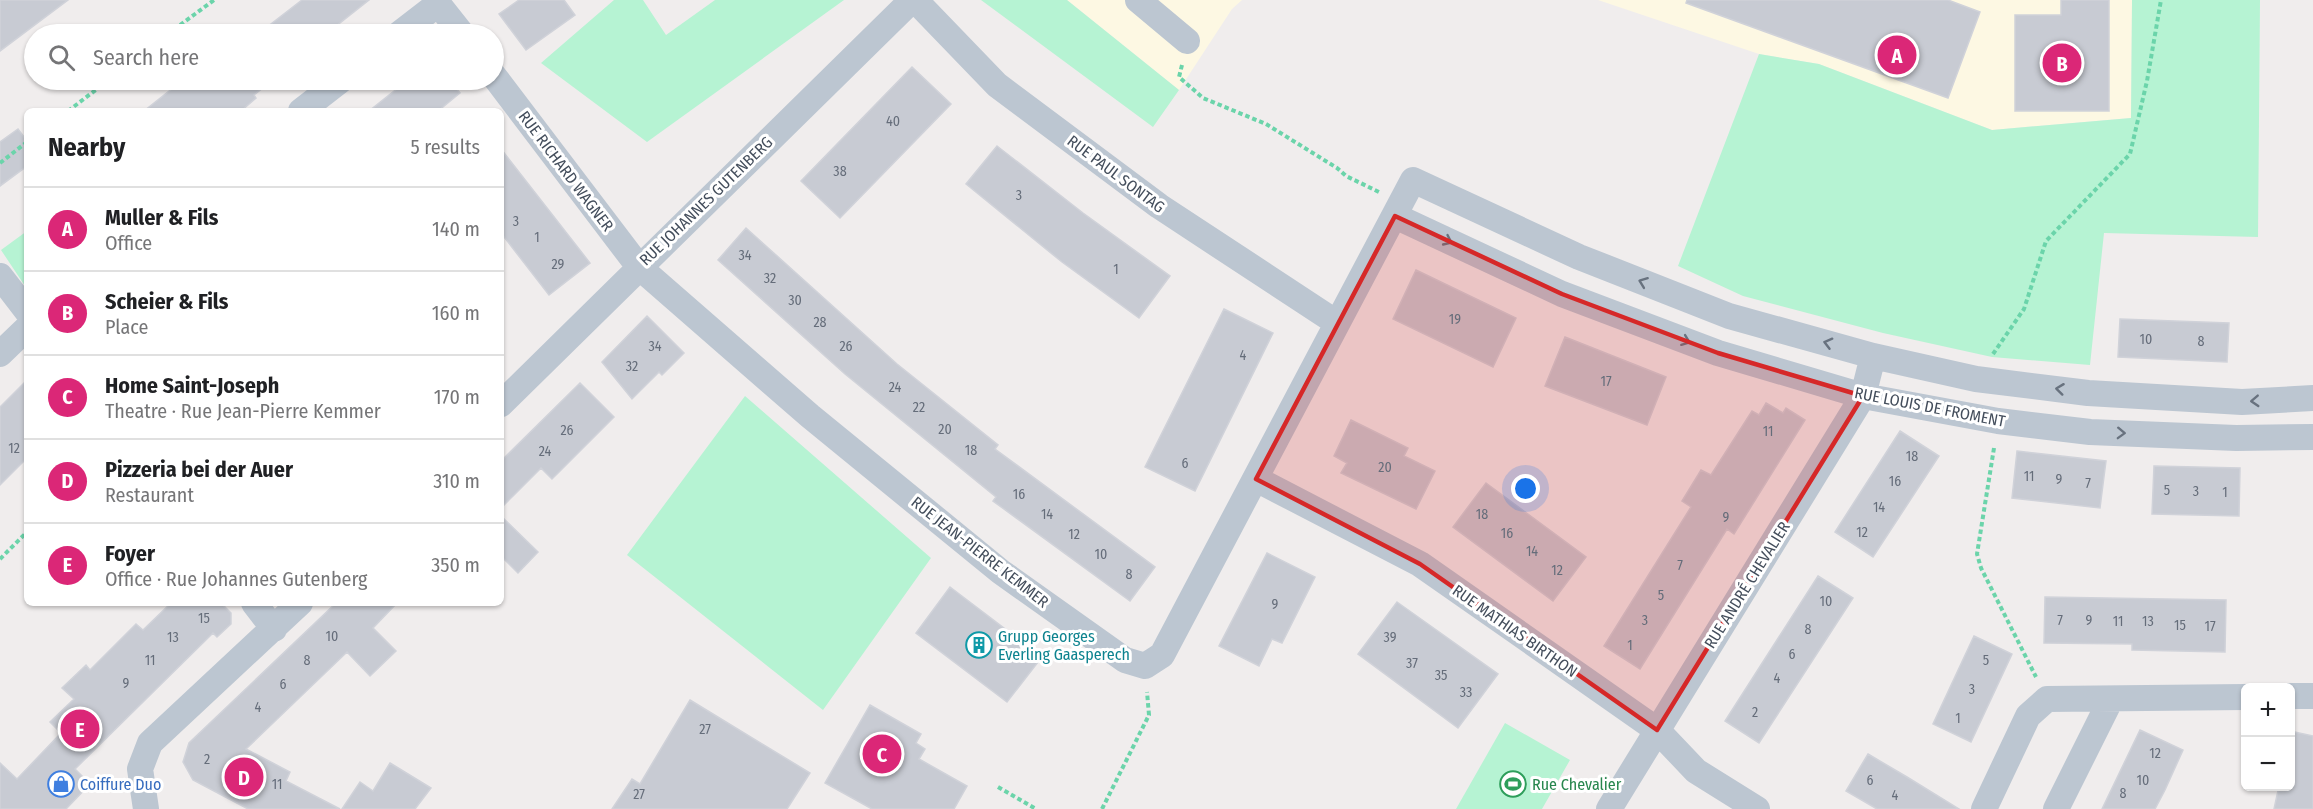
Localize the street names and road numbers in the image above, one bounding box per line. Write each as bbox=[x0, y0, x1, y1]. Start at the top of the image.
street label: RUE RICHARD WAGNER bbox=[515, 107, 618, 235]
street label: RUE PAUL SONTAG bbox=[1064, 131, 1168, 217]
street label: RUE JOHANNES GUTENBERG bbox=[636, 133, 776, 269]
street label: RUE LOUIS DE FROMENT bbox=[1853, 383, 2008, 431]
street label: RUE JEAN-PIERRE KEMMER bbox=[908, 493, 1053, 612]
street label: RUE ANDRÉ CHEVALIER bbox=[1700, 518, 1794, 652]
street label: RUE MATHIAS BIRTHON bbox=[1449, 581, 1581, 681]

